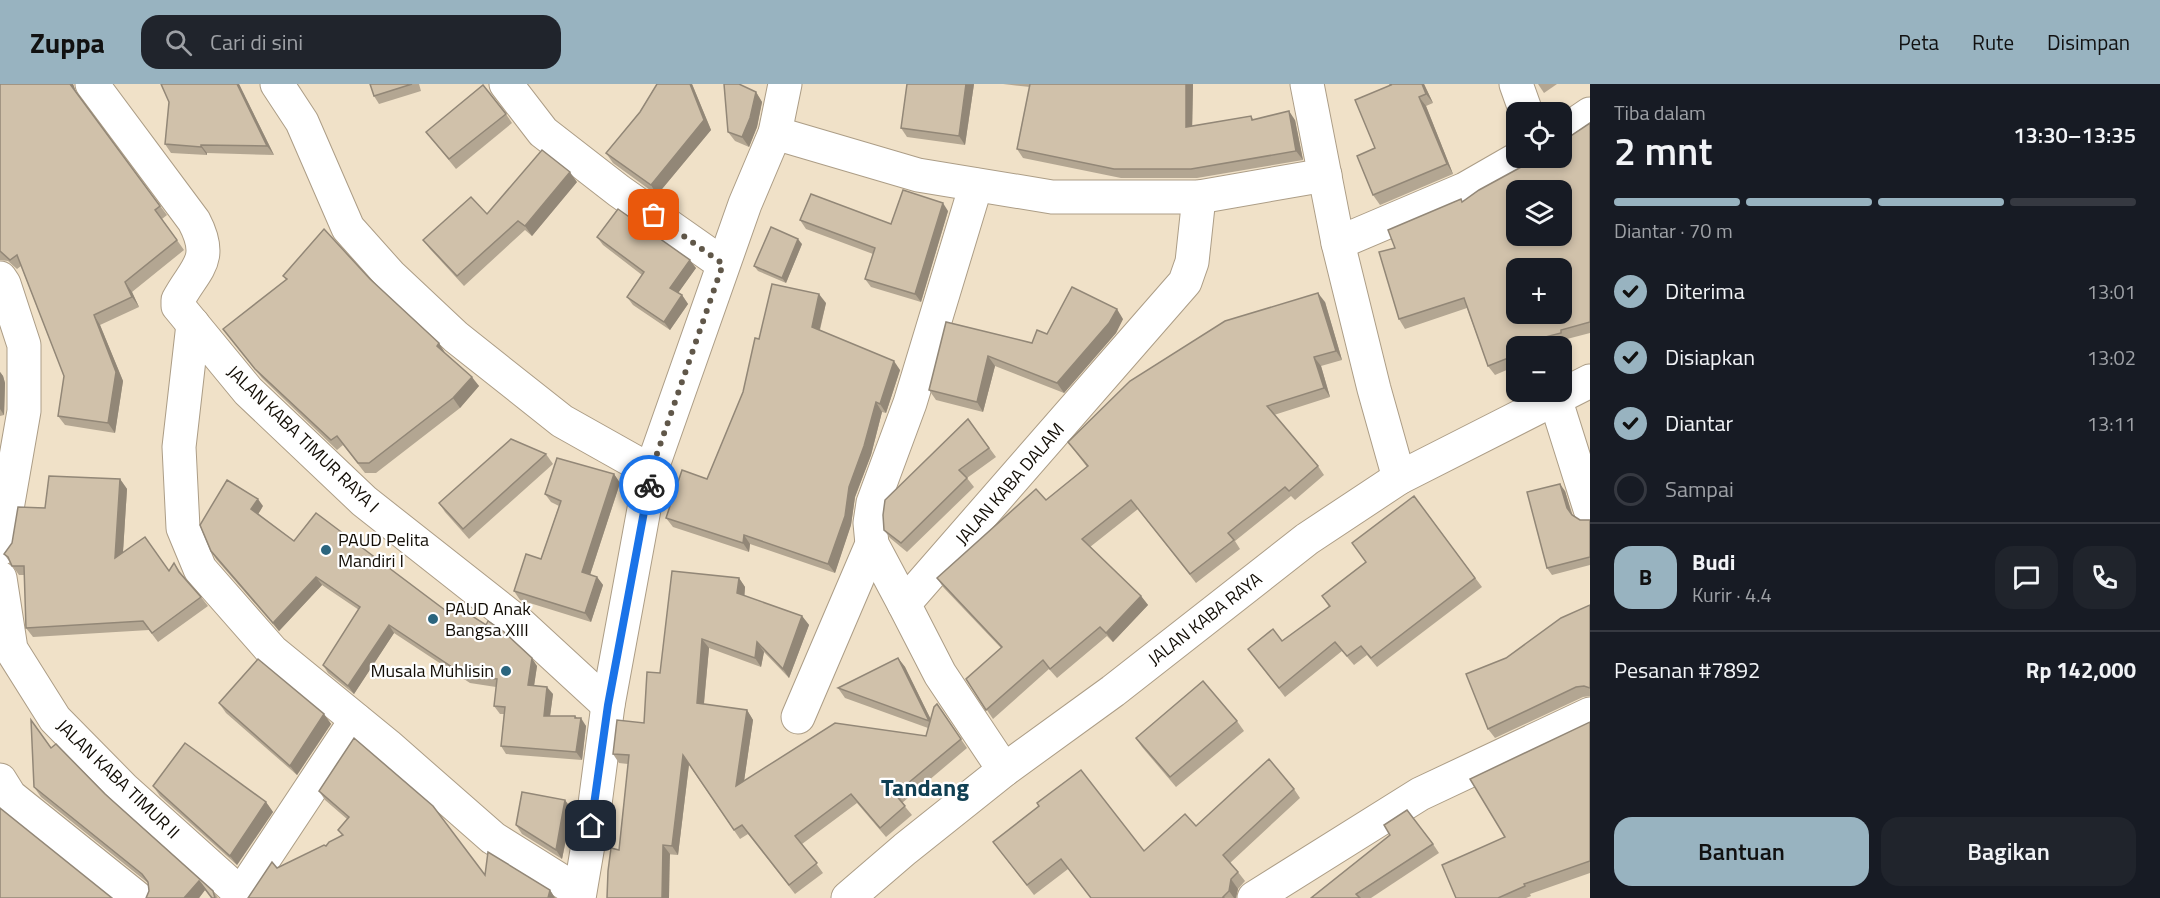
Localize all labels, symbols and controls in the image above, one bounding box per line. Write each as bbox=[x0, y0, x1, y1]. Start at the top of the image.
search box bbox=[141, 15, 561, 69]
text: Zuppa bbox=[30, 21, 105, 64]
text: Cari di sini bbox=[210, 25, 303, 59]
icon: search bbox=[162, 26, 195, 59]
text: Peta bbox=[1898, 26, 1939, 58]
text: Rute bbox=[1972, 26, 2014, 58]
text: Disimpan bbox=[2047, 26, 2130, 58]
text: Tiba dalam bbox=[1614, 97, 1706, 128]
map controls bbox=[1506, 102, 1572, 402]
button: locate bbox=[1506, 102, 1572, 168]
text: 13:30–13:35 bbox=[2013, 118, 2136, 152]
text: 2 mnt bbox=[1614, 121, 1712, 180]
button: layers bbox=[1506, 180, 1572, 246]
pin bbox=[628, 189, 679, 240]
icon: bag bbox=[637, 198, 670, 231]
text: Diantar · 70 m bbox=[1614, 215, 1733, 246]
button: + bbox=[1506, 258, 1572, 324]
text: Diterima bbox=[1665, 274, 1745, 308]
icon: check bbox=[1614, 275, 1647, 308]
text: 13:01 bbox=[2087, 276, 2136, 307]
button: − bbox=[1506, 336, 1572, 402]
text: Disiapkan bbox=[1665, 340, 1755, 374]
icon: check bbox=[1614, 341, 1647, 374]
text: 13:02 bbox=[2087, 342, 2136, 373]
street label: JALAN KABA TIMUR RAYA I bbox=[221, 359, 386, 519]
text: Diantar bbox=[1665, 406, 1733, 440]
icon: check bbox=[1614, 407, 1647, 440]
text: 13:11 bbox=[2087, 408, 2136, 439]
street label: JALAN KABA DALAM bbox=[949, 417, 1071, 551]
courier bbox=[619, 455, 679, 515]
icon: bike bbox=[633, 469, 666, 502]
text: Sampai bbox=[1665, 472, 1734, 506]
place label: PAUD Pelita Mandiri I bbox=[338, 526, 429, 574]
marker: PAUD Pelita Mandiri I bbox=[319, 543, 333, 557]
text: Budi bbox=[1692, 545, 1735, 579]
button: chat bbox=[1995, 546, 2058, 609]
button: phone bbox=[2073, 546, 2136, 609]
text: B bbox=[1639, 560, 1652, 594]
street label: JALAN KABA RAYA bbox=[1142, 565, 1268, 672]
text: Kurir · 4.4 bbox=[1692, 579, 1772, 610]
place label: PAUD Anak Bangsa XIII bbox=[445, 595, 531, 643]
marker: PAUD Anak Bangsa XIII bbox=[426, 612, 440, 626]
text: Pesanan #7892 bbox=[1614, 653, 1760, 687]
text: Rp 142,000 bbox=[2026, 653, 2136, 687]
place label: Musala Muhlisin bbox=[370, 657, 494, 684]
marker: Musala Muhlisin bbox=[499, 664, 513, 678]
street label: JALAN KABA TIMUR II bbox=[51, 712, 186, 845]
district label: Tandang bbox=[881, 769, 969, 805]
pin bbox=[565, 800, 616, 851]
icon: home bbox=[574, 809, 607, 842]
button: Bantuan bbox=[1614, 817, 1869, 886]
button: Bagikan bbox=[1881, 817, 2136, 886]

